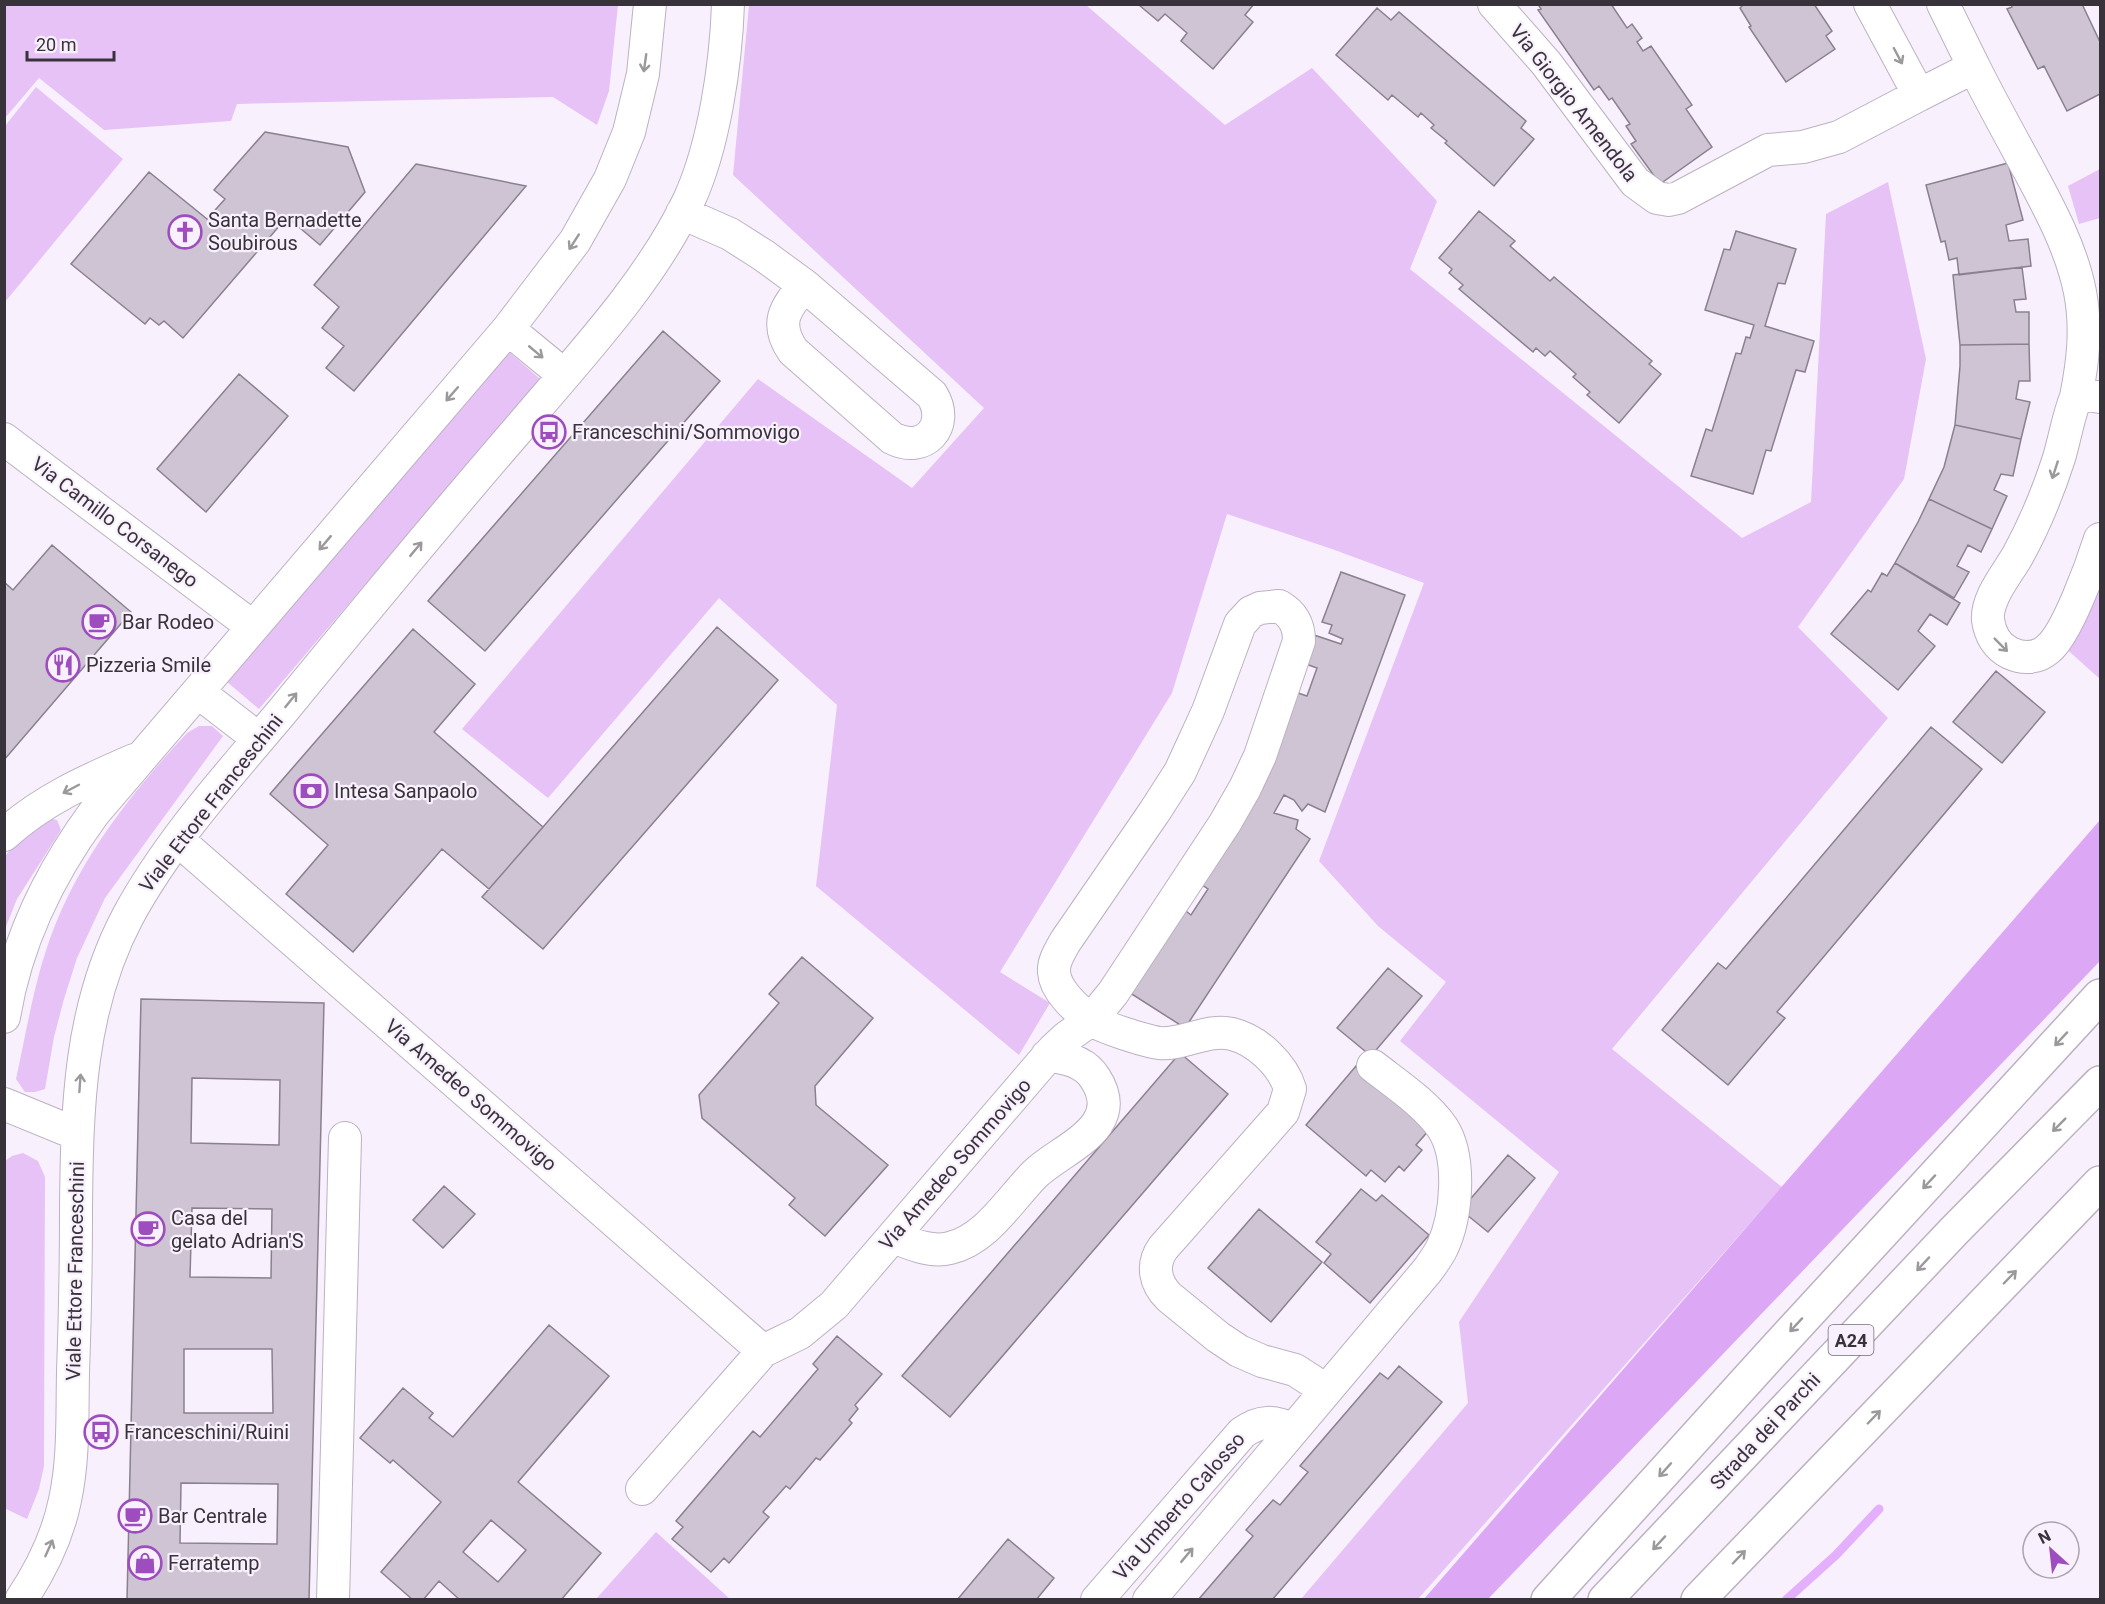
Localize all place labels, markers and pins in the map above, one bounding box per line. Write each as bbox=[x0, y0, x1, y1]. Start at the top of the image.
place label: Santa Bernadette Soubirous bbox=[208, 208, 362, 255]
church icon: Santa Bernadette Soubirous bbox=[167, 214, 203, 250]
bus stop icon: Franceschini/Sommovigo bbox=[531, 414, 567, 450]
place label: Franceschini/Sommovigo bbox=[572, 420, 800, 444]
cafe icon: Bar Rodeo bbox=[81, 604, 117, 640]
place label: Bar Rodeo bbox=[122, 610, 214, 634]
restaurant icon: Pizzeria Smile bbox=[45, 647, 81, 683]
place label: Pizzeria Smile bbox=[86, 653, 211, 677]
bank icon: Intesa Sanpaolo bbox=[293, 773, 329, 809]
place label: Intesa Sanpaolo bbox=[334, 779, 477, 803]
place label: Casa del gelato Adrian'S bbox=[171, 1206, 304, 1253]
cafe icon: Casa del gelato Adrian'S bbox=[130, 1211, 166, 1247]
bus stop icon: Franceschini/Ruini bbox=[83, 1414, 119, 1450]
place label: Franceschini/Ruini bbox=[124, 1420, 289, 1444]
cafe icon: Bar Centrale bbox=[117, 1498, 153, 1534]
place label: Bar Centrale bbox=[158, 1504, 267, 1528]
shop icon: Ferratemp bbox=[127, 1545, 163, 1581]
place label: Ferratemp bbox=[168, 1551, 259, 1575]

